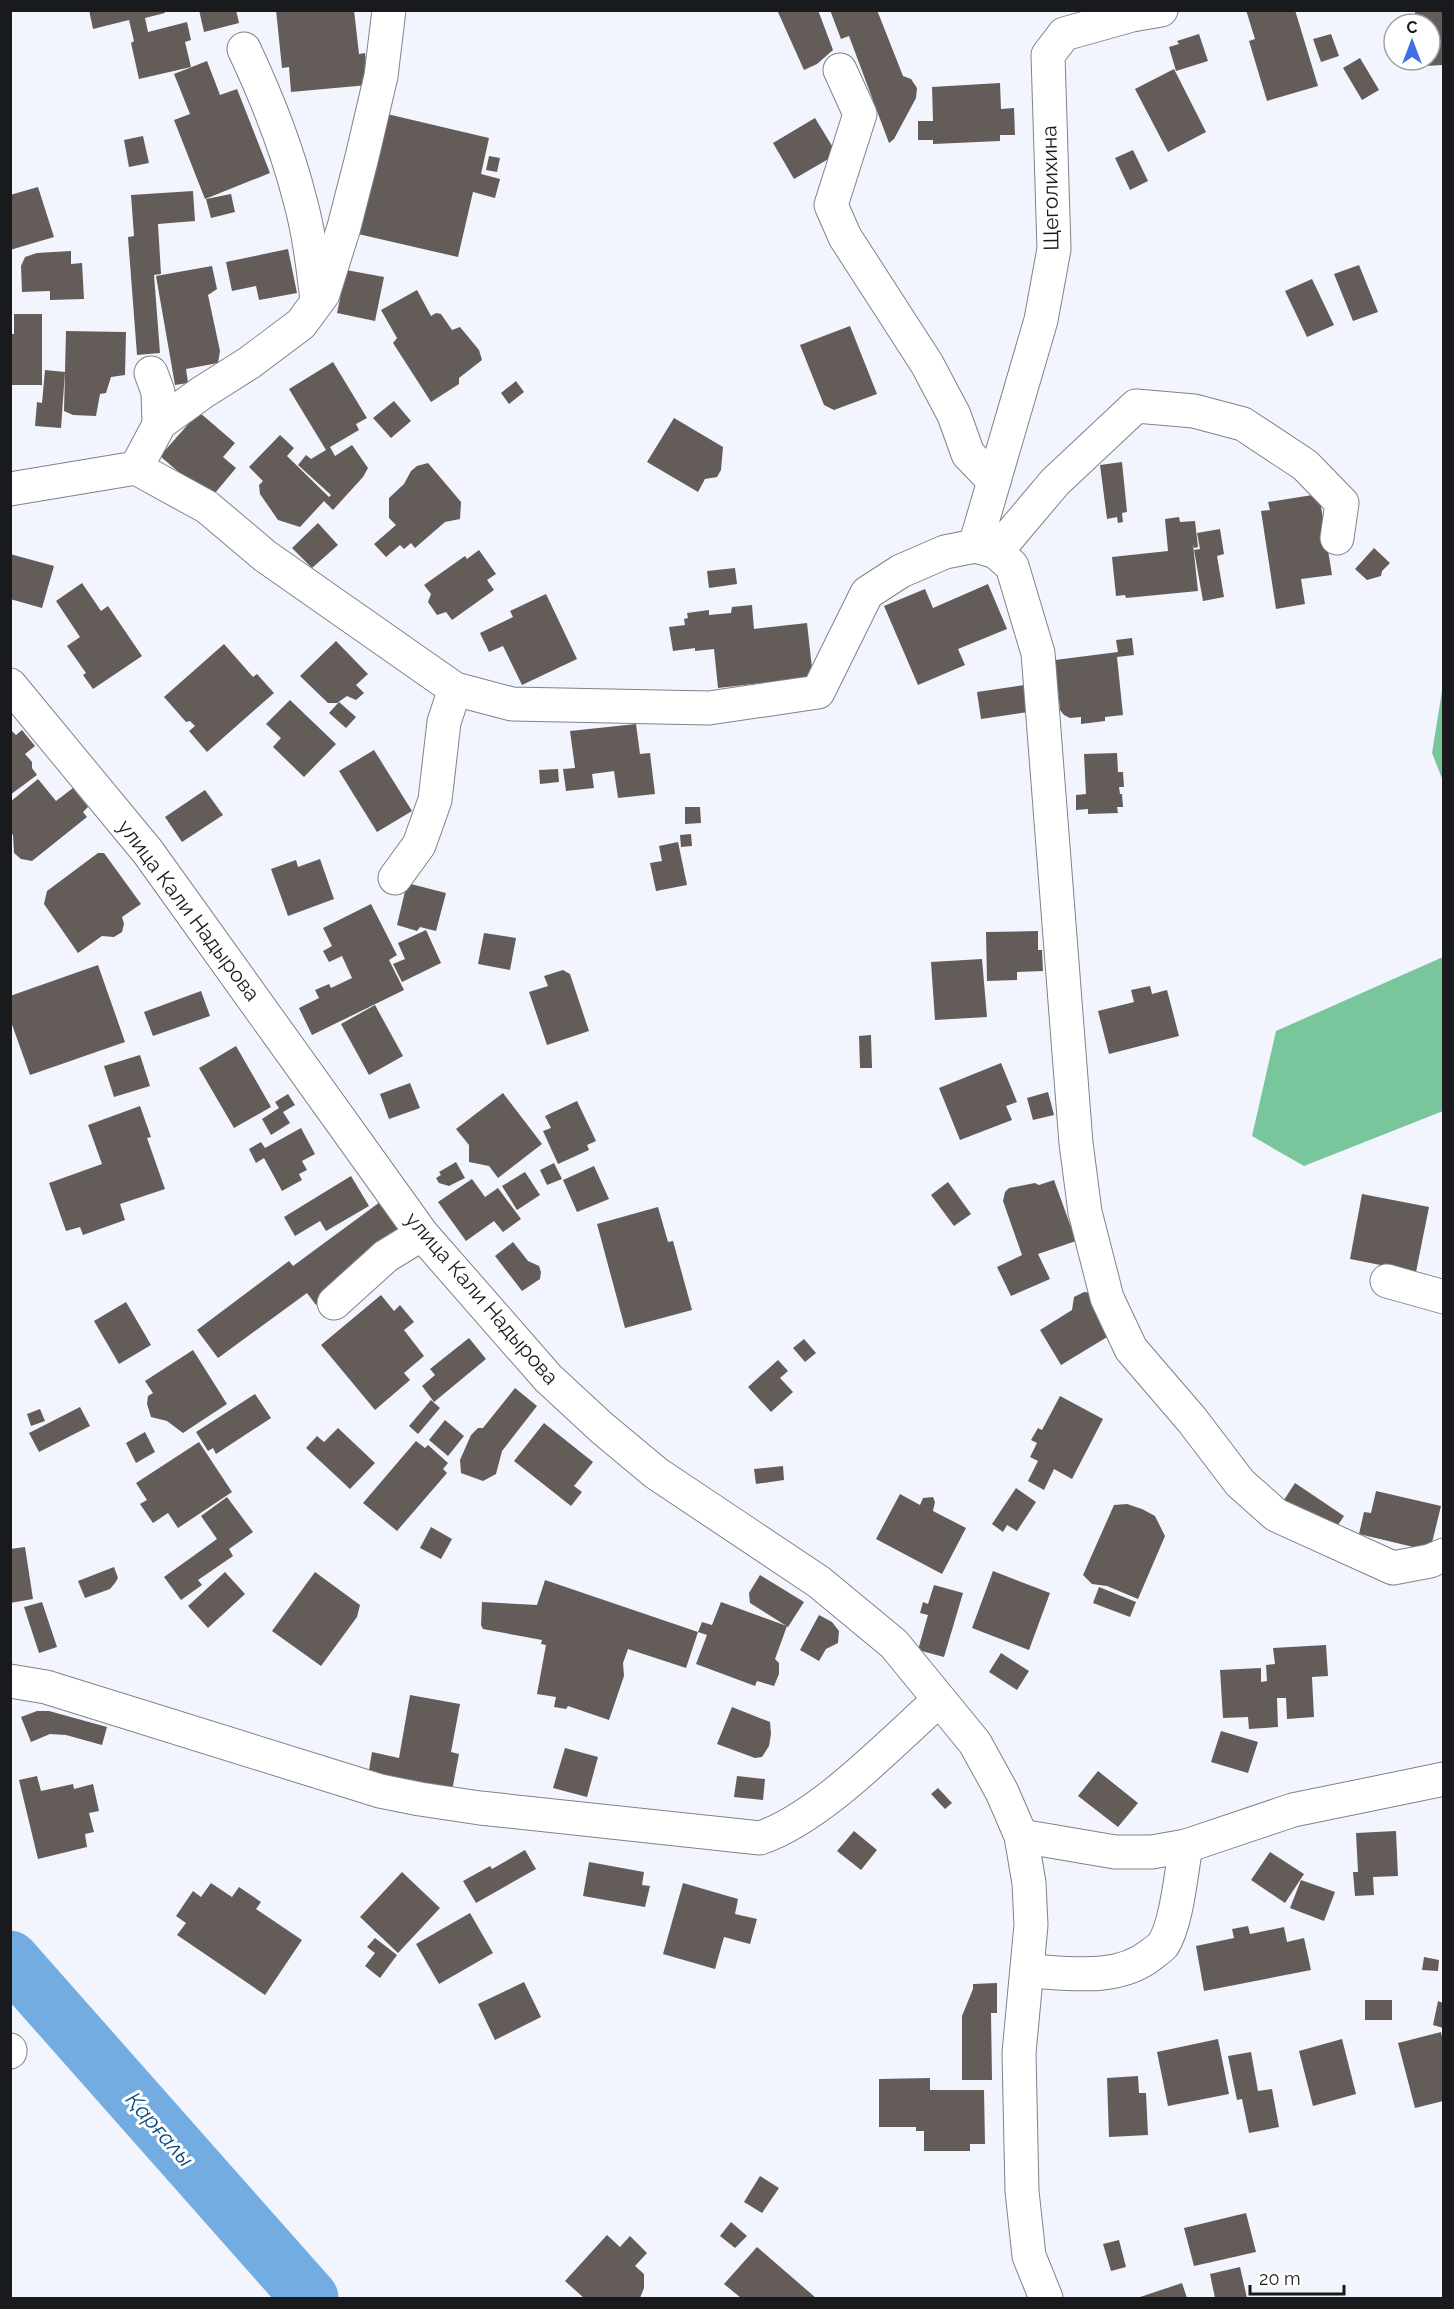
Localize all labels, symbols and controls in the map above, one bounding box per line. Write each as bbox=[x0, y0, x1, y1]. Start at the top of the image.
north arrow bbox=[1382, 12, 1442, 72]
text: С bbox=[1407, 18, 1418, 37]
street label: Щеголихина bbox=[1036, 125, 1064, 251]
street label: улица Кали Надырова bbox=[113, 814, 265, 1006]
street label: улица Кали Надырова bbox=[400, 1207, 564, 1389]
water label: Қарғалы bbox=[121, 2087, 200, 2172]
scale bar bbox=[1250, 2258, 1344, 2296]
text: 20 m bbox=[1259, 2268, 1301, 2289]

